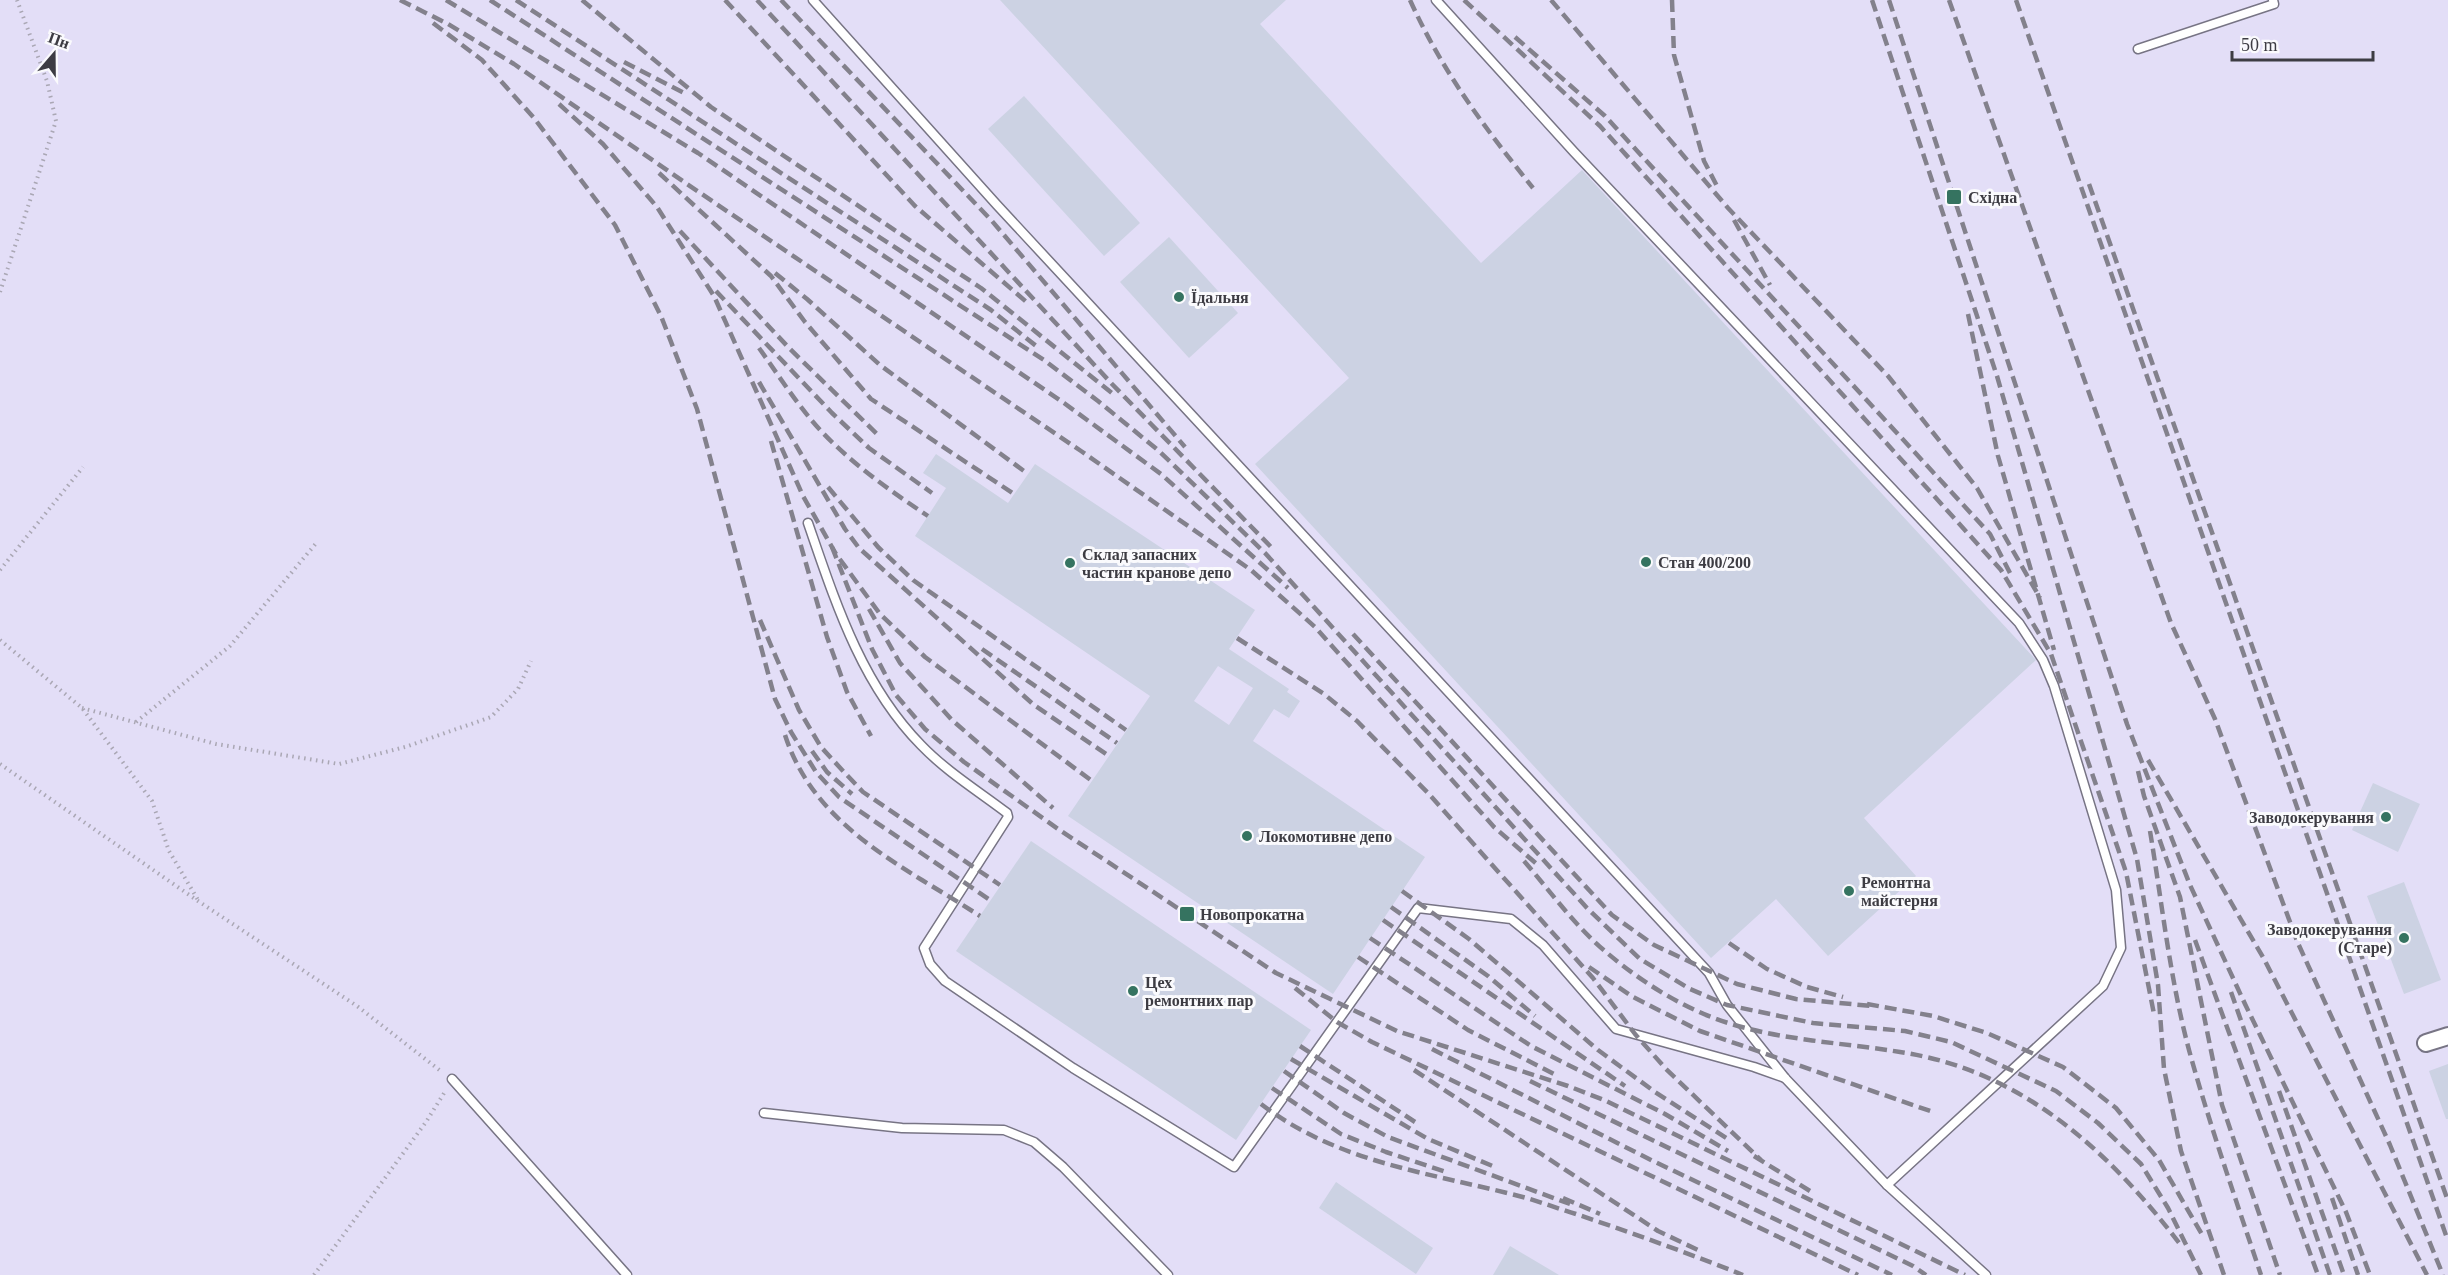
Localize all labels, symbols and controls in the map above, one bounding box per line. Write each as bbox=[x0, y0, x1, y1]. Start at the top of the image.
north arrow bbox=[24, 24, 84, 84]
scale bar bbox=[2232, 24, 2373, 62]
text: Пн bbox=[46, 29, 72, 52]
text: 50 m bbox=[2241, 35, 2278, 55]
marker: Східна bbox=[1945, 188, 1963, 206]
place label: Східна bbox=[1968, 189, 2017, 206]
place label: Їдальня bbox=[1191, 289, 1249, 306]
marker: Їдальня bbox=[1172, 290, 1186, 304]
place label: Склад запасних частин кранове депо bbox=[1082, 546, 1232, 582]
place label: Стан 400/200 bbox=[1658, 554, 1751, 571]
marker: Стан 400/200 bbox=[1639, 555, 1653, 569]
marker: Склад запасних частин кранове депо bbox=[1063, 556, 1077, 570]
place label: Заводокерування bbox=[2249, 809, 2374, 827]
marker: Заводокерування bbox=[2379, 810, 2393, 824]
place label: Локомотивне депо bbox=[1259, 828, 1392, 845]
marker: Локомотивне депо bbox=[1240, 829, 1254, 843]
place label: Ремонтна майстерня bbox=[1861, 874, 1938, 910]
marker: Ремонтна майстерня bbox=[1842, 884, 1856, 898]
marker: Новопрокатна bbox=[1178, 905, 1196, 923]
place label: Новопрокатна bbox=[1200, 906, 1304, 924]
place label: Заводокерування (Старе) bbox=[2267, 921, 2392, 957]
marker: Заводокерування (Старе) bbox=[2397, 931, 2411, 945]
place label: Цех ремонтних пар bbox=[1145, 974, 1253, 1010]
marker: Цех ремонтних пар bbox=[1126, 984, 1140, 998]

